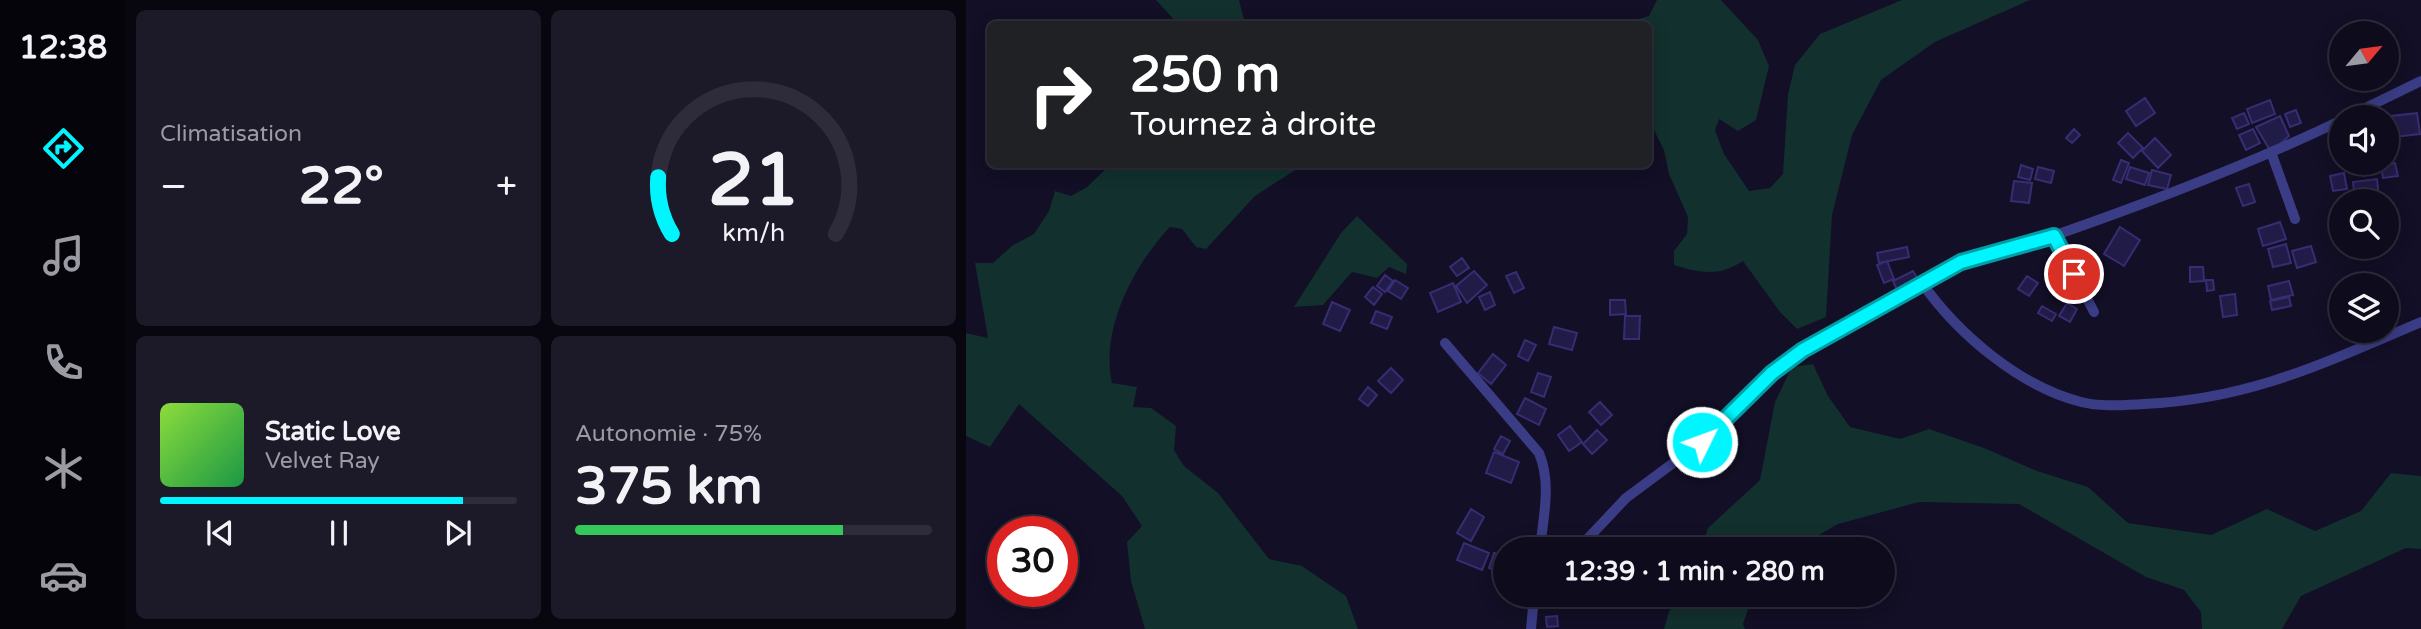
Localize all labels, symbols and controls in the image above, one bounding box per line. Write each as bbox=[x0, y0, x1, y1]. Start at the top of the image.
north arrow bbox=[2329, 21, 2399, 91]
map controls bbox=[2329, 21, 2399, 343]
text: 12:38 bbox=[19, 29, 107, 67]
text: 250 m bbox=[1130, 46, 1280, 105]
icon: right bbox=[1015, 49, 1106, 140]
button: sound bbox=[2329, 105, 2399, 175]
text: Tournez à droite bbox=[1130, 106, 1376, 144]
text: Climatisation bbox=[160, 120, 302, 148]
icon: directions bbox=[39, 124, 88, 173]
text: 21 bbox=[708, 137, 799, 225]
text: 22° bbox=[299, 155, 384, 218]
text: − bbox=[160, 164, 187, 210]
text: + bbox=[496, 164, 517, 210]
button: search bbox=[2329, 189, 2399, 259]
text: km/h bbox=[722, 218, 785, 248]
icon: music bbox=[39, 231, 88, 280]
pin bbox=[2044, 244, 2104, 304]
icon: arrive bbox=[2055, 255, 2093, 293]
button: layers bbox=[2329, 273, 2399, 343]
icon: phone bbox=[39, 338, 88, 387]
position arrow bbox=[1665, 405, 1739, 479]
text: Static Love bbox=[265, 416, 401, 447]
text: Autonomie · 75% bbox=[575, 420, 762, 448]
icon: climate bbox=[39, 444, 88, 493]
text: Velvet Ray bbox=[265, 447, 380, 475]
text: 375 km bbox=[575, 455, 763, 518]
icon: previous bbox=[201, 514, 239, 552]
icon: pause bbox=[320, 514, 358, 552]
icon: next bbox=[439, 514, 477, 552]
speed limit sign: 30 bbox=[987, 516, 1078, 607]
icon: car bbox=[39, 551, 88, 600]
text: 12:39 · 1 min · 280 m bbox=[1563, 556, 1825, 587]

